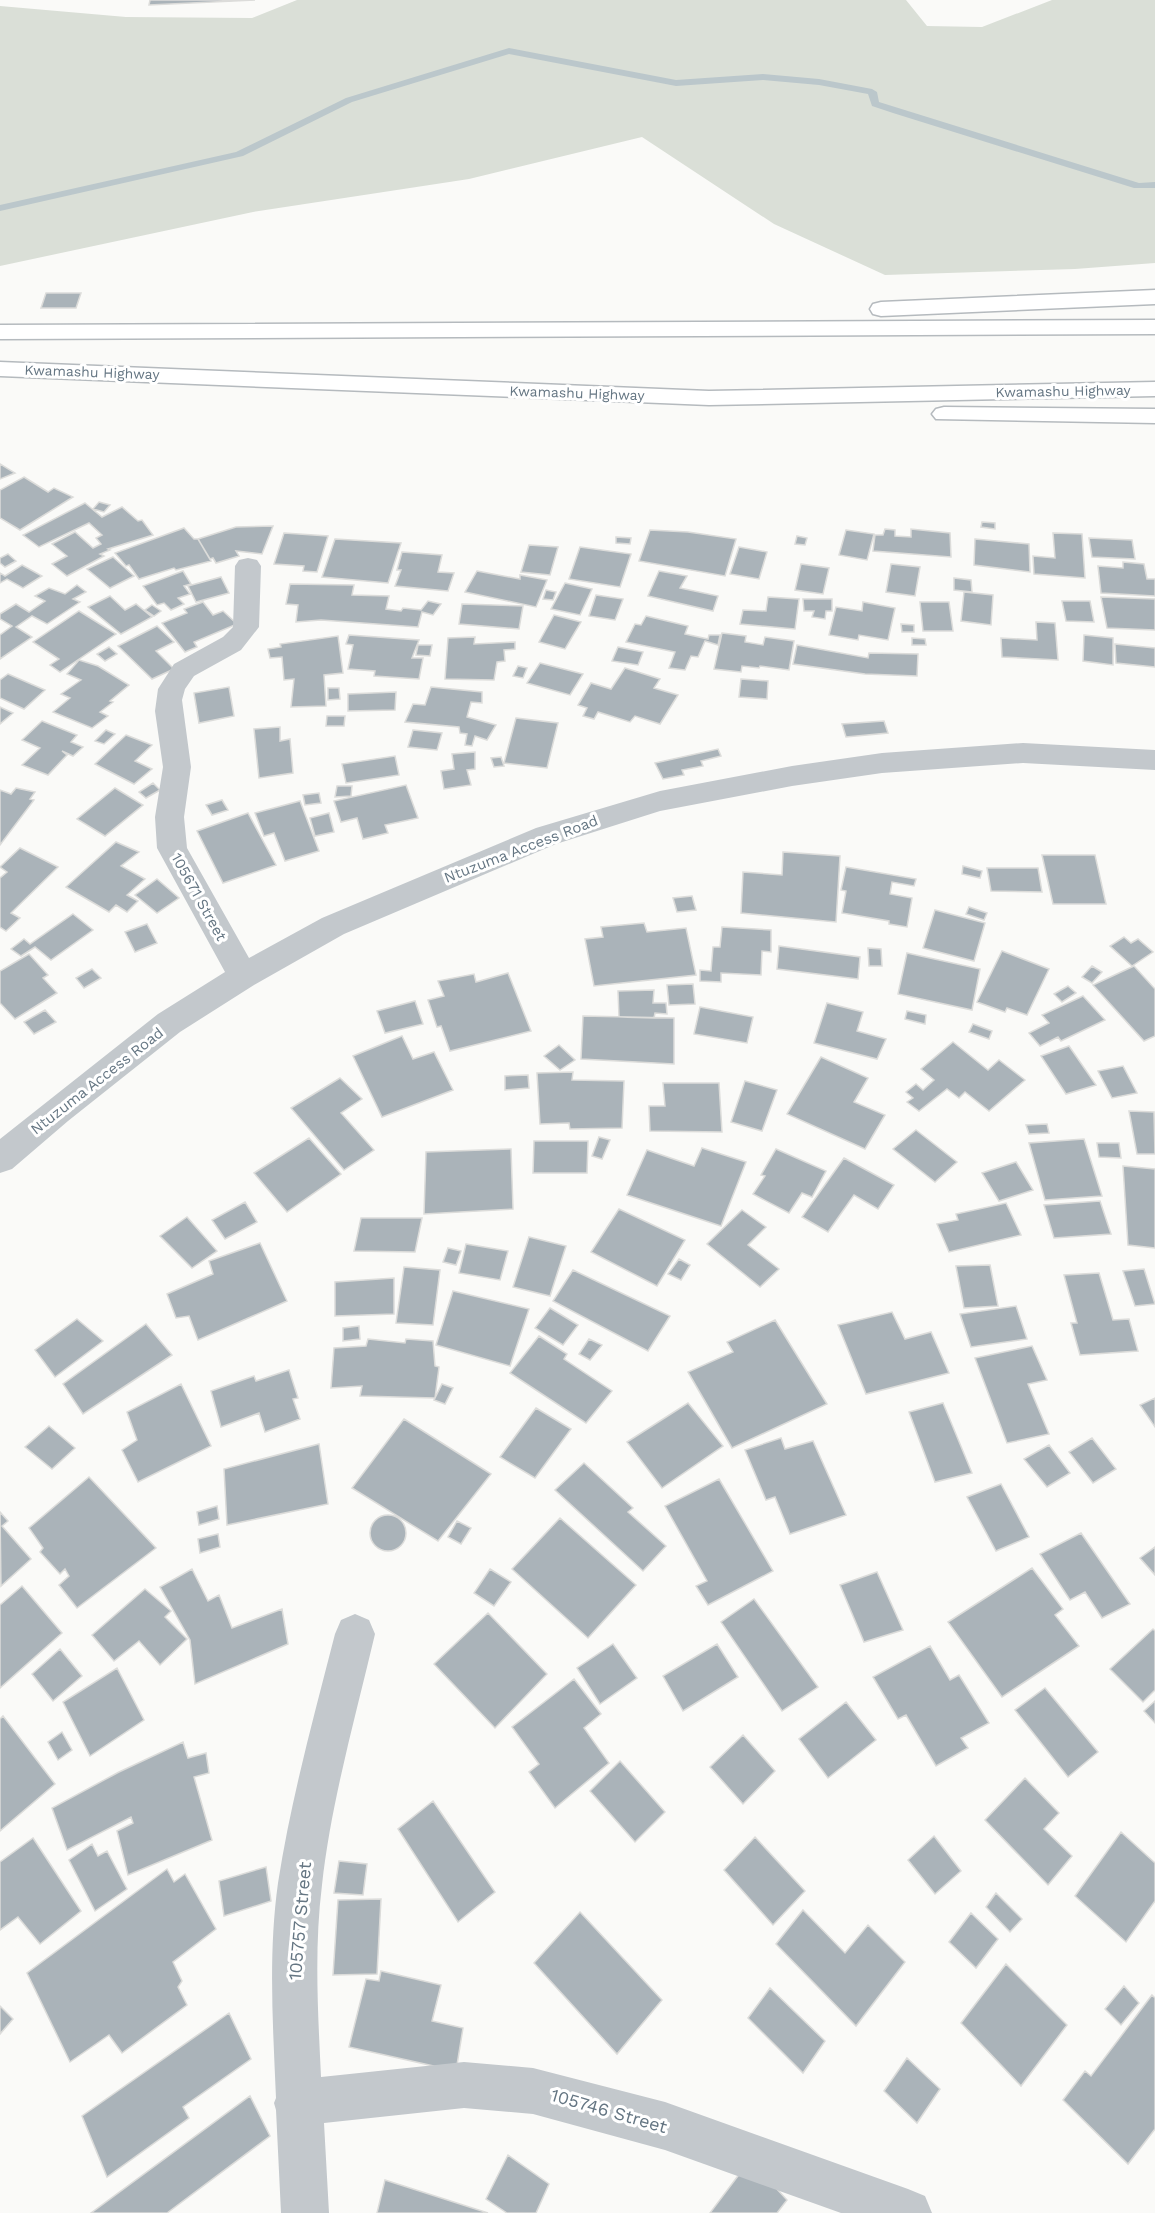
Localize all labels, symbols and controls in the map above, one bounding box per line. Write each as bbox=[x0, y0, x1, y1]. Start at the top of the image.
street label: Kwamashu Highway bbox=[24, 362, 161, 382]
street label: Kwamashu Highway bbox=[995, 382, 1131, 400]
street label: Kwamashu Highway bbox=[509, 383, 646, 403]
street label: Ntuzuma Access Road bbox=[441, 811, 601, 887]
street label: 105671 Street bbox=[168, 850, 231, 945]
street label: Ntuzuma Access Road bbox=[27, 1024, 167, 1138]
street label: 105757 Street bbox=[284, 1860, 315, 1981]
street label: 105746 Street bbox=[549, 2084, 670, 2137]

